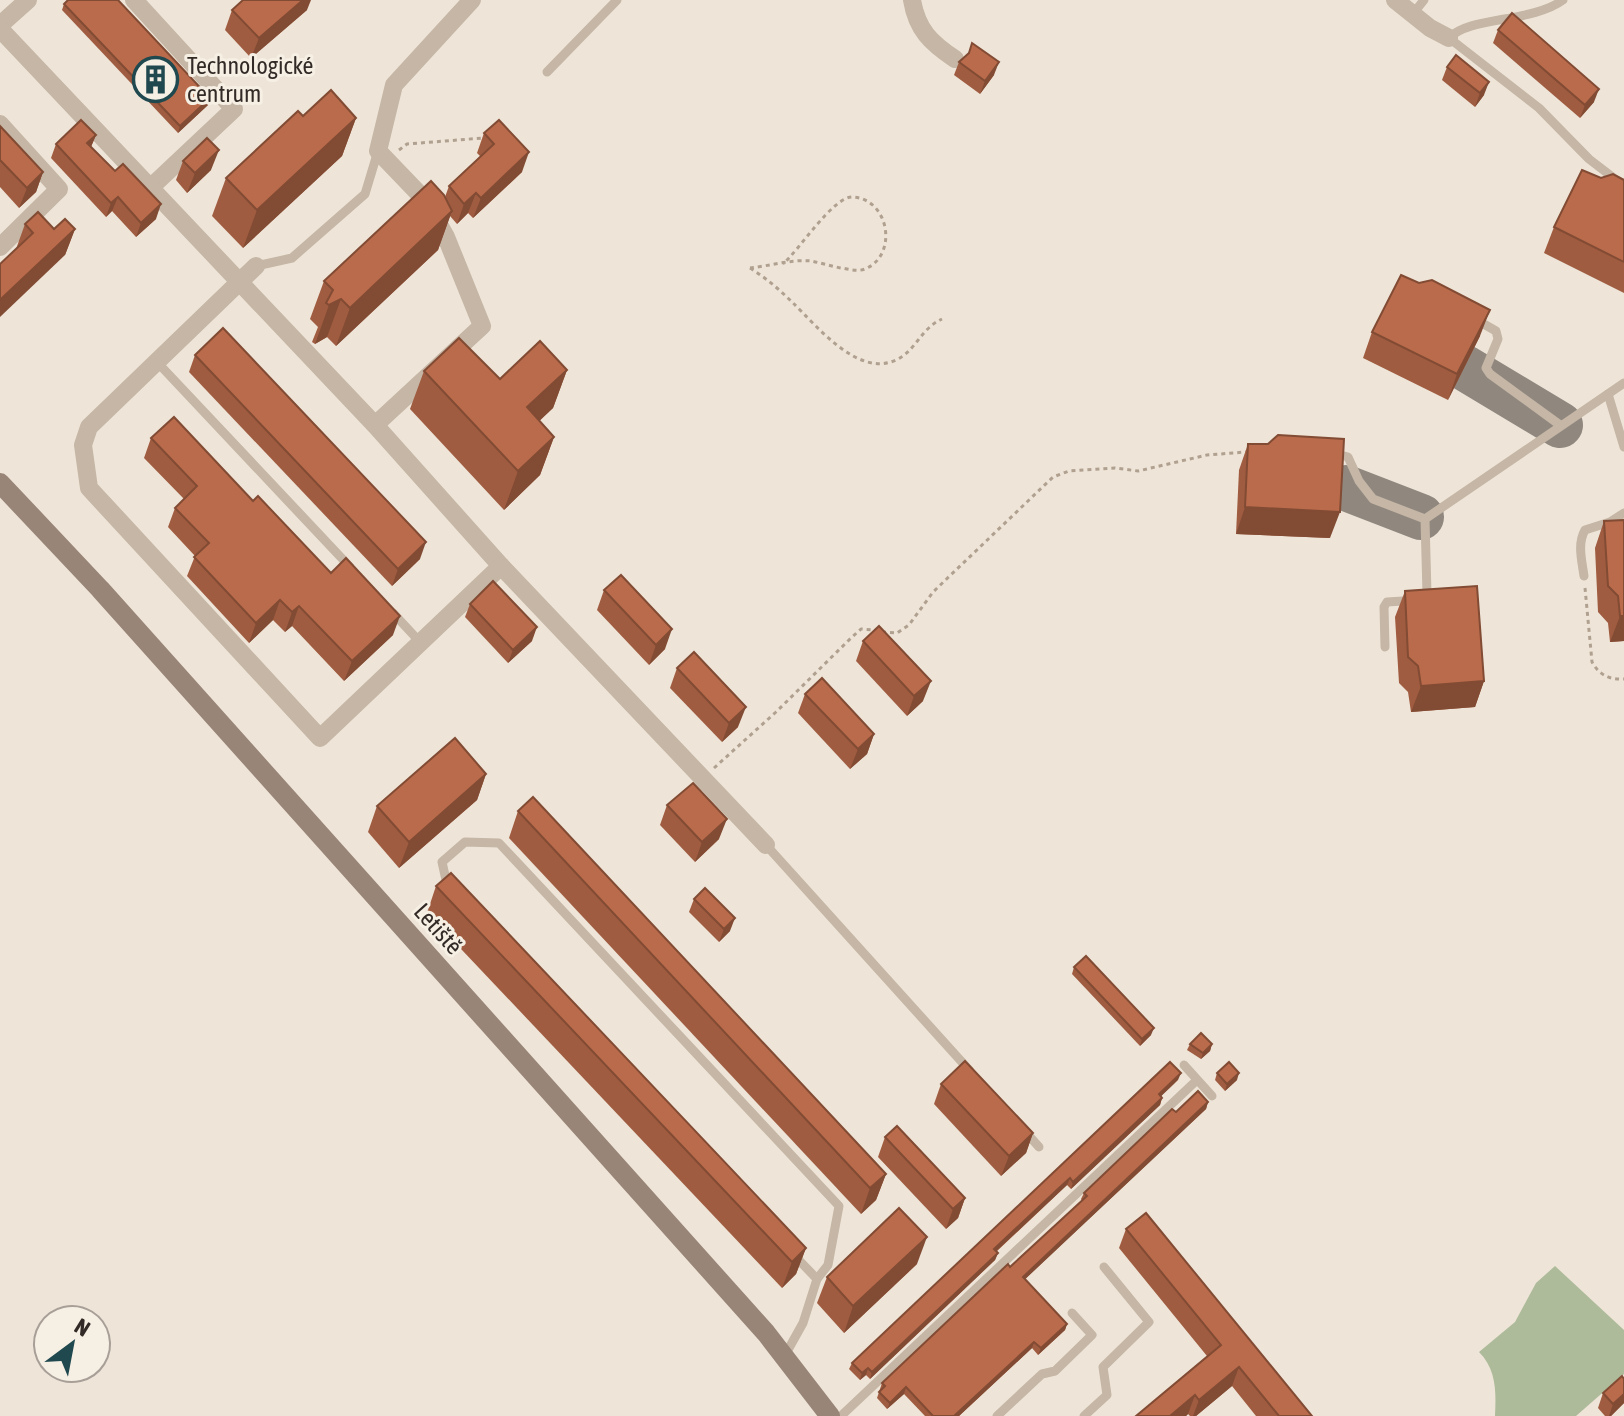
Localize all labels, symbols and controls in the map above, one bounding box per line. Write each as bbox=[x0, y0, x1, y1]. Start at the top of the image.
place label: Technologické centrum bbox=[187, 52, 313, 107]
building icon: Technologické centrum bbox=[132, 56, 180, 104]
street label: Letiště bbox=[409, 898, 468, 959]
north arrow bbox=[32, 1304, 112, 1384]
text: N bbox=[70, 1313, 95, 1342]

